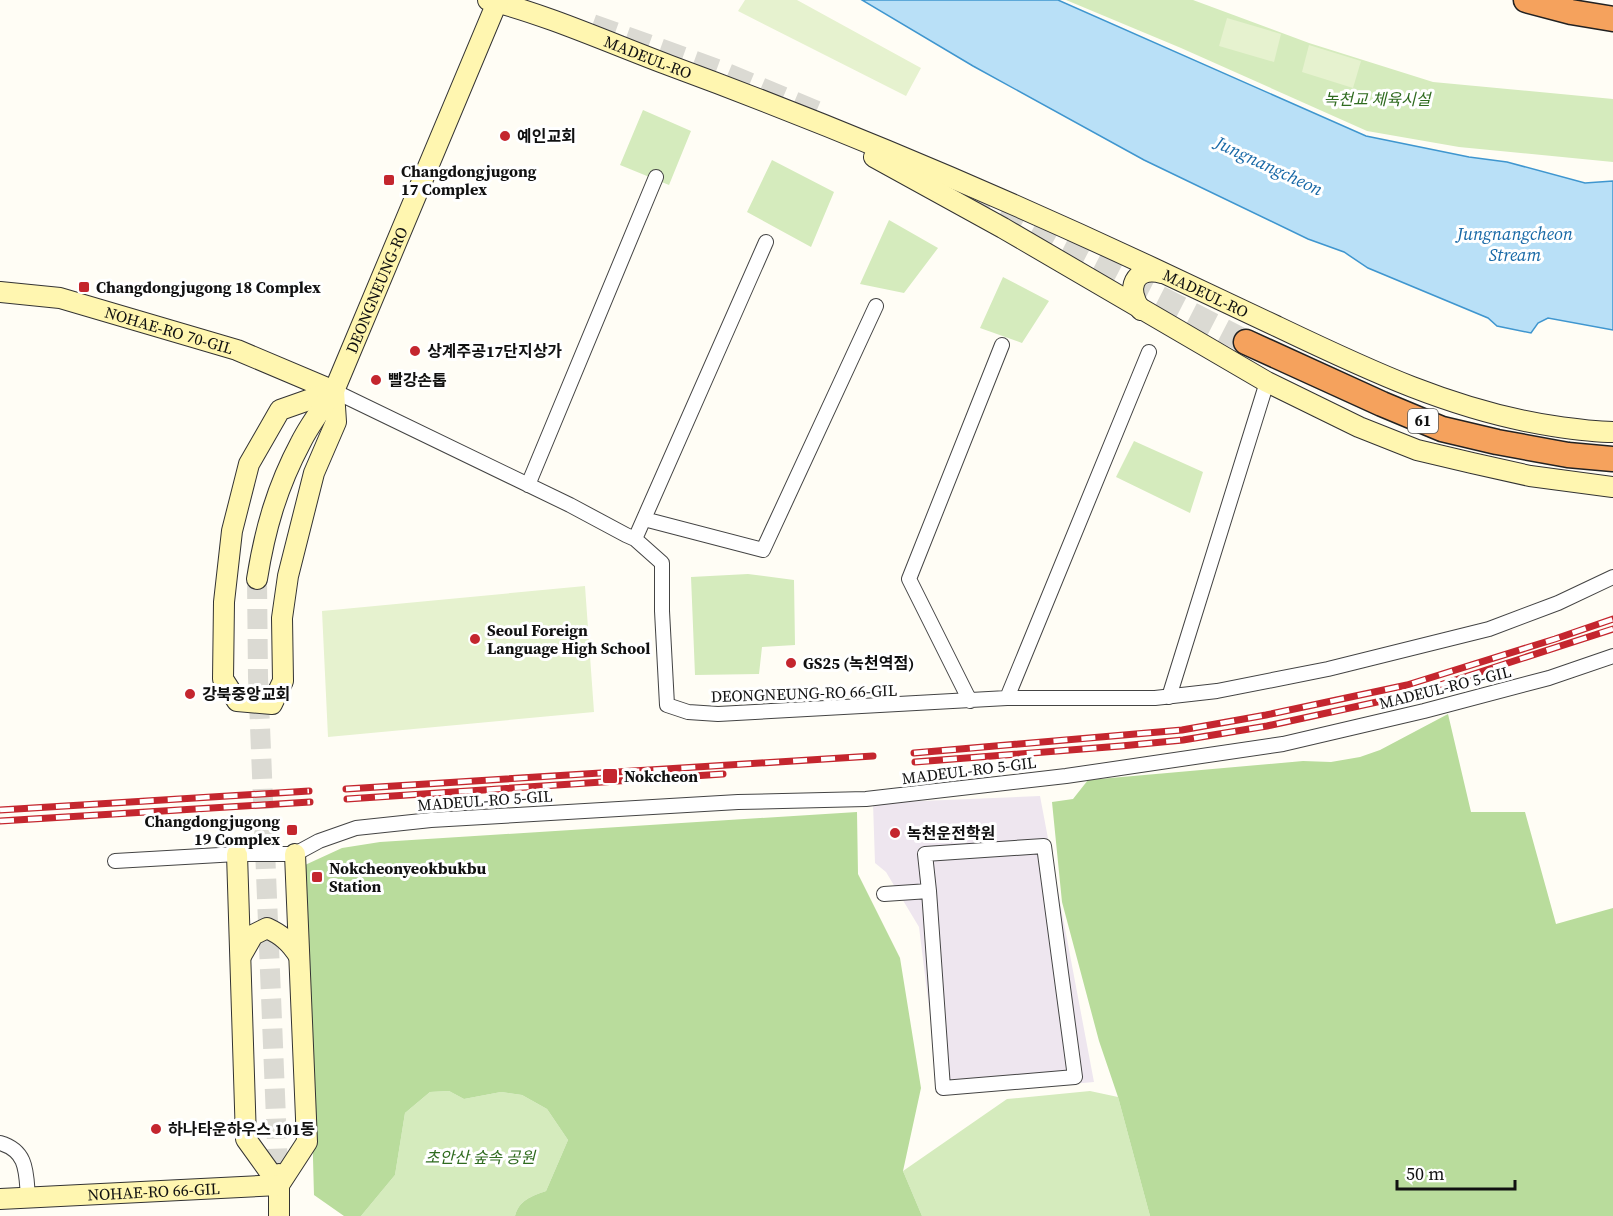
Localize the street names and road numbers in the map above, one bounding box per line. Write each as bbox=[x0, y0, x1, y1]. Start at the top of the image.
street label: MADEUL-RO bbox=[601, 30, 695, 84]
street label: DEONGNEUNG-RO bbox=[340, 223, 413, 357]
street label: MADEUL-RO bbox=[1159, 263, 1252, 323]
street label: NOHAE-RO 70-GIL bbox=[102, 301, 236, 359]
road number: 61 bbox=[1408, 409, 1438, 433]
street label: MADEUL-RO 5-GIL bbox=[1377, 660, 1513, 714]
street label: DEONGNEUNG-RO 66-GIL bbox=[710, 679, 898, 707]
street label: MADEUL-RO 5-GIL bbox=[900, 751, 1038, 789]
street label: MADEUL-RO 5-GIL bbox=[417, 784, 553, 816]
street label: NOHAE-RO 66-GIL bbox=[87, 1177, 221, 1206]

